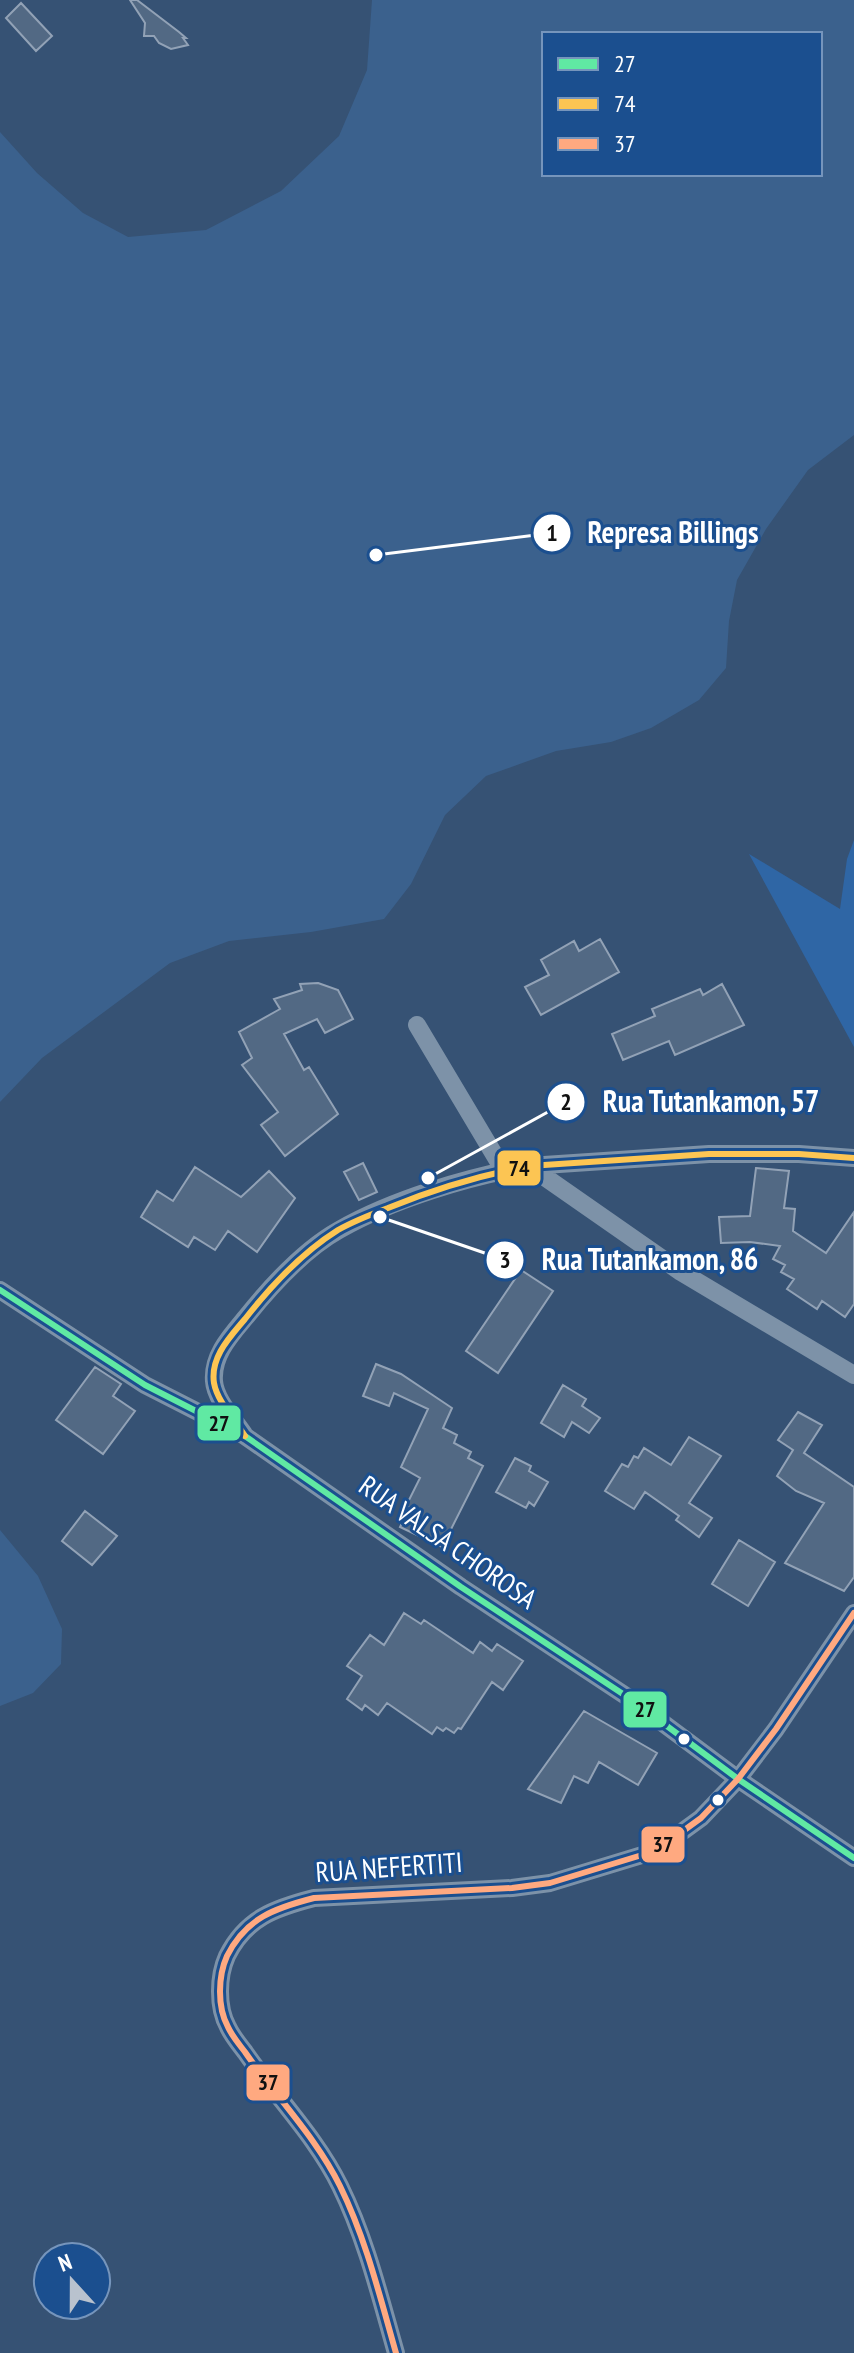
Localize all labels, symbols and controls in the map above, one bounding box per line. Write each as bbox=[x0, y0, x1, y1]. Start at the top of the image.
legend bbox=[542, 32, 822, 176]
text: 27 bbox=[614, 48, 636, 79]
text: 74 bbox=[614, 88, 636, 119]
text: 37 bbox=[614, 128, 636, 159]
callout: Represa Billings bbox=[532, 506, 775, 560]
text: Represa Billings bbox=[588, 512, 758, 551]
text: 1 bbox=[546, 517, 558, 548]
callout: Rua Tutankamon, 57 bbox=[546, 1075, 837, 1129]
text: Rua Tutankamon, 57 bbox=[603, 1081, 819, 1120]
text: 2 bbox=[560, 1086, 572, 1117]
line badge: 74 bbox=[496, 1149, 542, 1187]
text: 74 bbox=[508, 1154, 530, 1182]
callout: Rua Tutankamon, 86 bbox=[485, 1233, 776, 1287]
text: Rua Tutankamon, 86 bbox=[542, 1239, 758, 1278]
text: 3 bbox=[499, 1244, 511, 1275]
line badge: 27 bbox=[196, 1404, 242, 1442]
text: 27 bbox=[208, 1409, 230, 1437]
street label: RUA VALSA CHOROSA bbox=[352, 1466, 545, 1617]
line badge: 27 bbox=[622, 1690, 668, 1729]
text: 27 bbox=[634, 1695, 656, 1723]
unlabelled marker bbox=[676, 1731, 692, 1747]
unlabelled marker bbox=[710, 1792, 726, 1808]
line badge: 37 bbox=[640, 1825, 686, 1864]
text: 37 bbox=[652, 1830, 674, 1858]
street label: RUA NEFERTITI bbox=[314, 1843, 464, 1890]
line badge: 37 bbox=[245, 2063, 291, 2102]
text: 37 bbox=[257, 2068, 279, 2096]
north arrow bbox=[32, 2241, 112, 2321]
text: N bbox=[54, 2247, 75, 2278]

